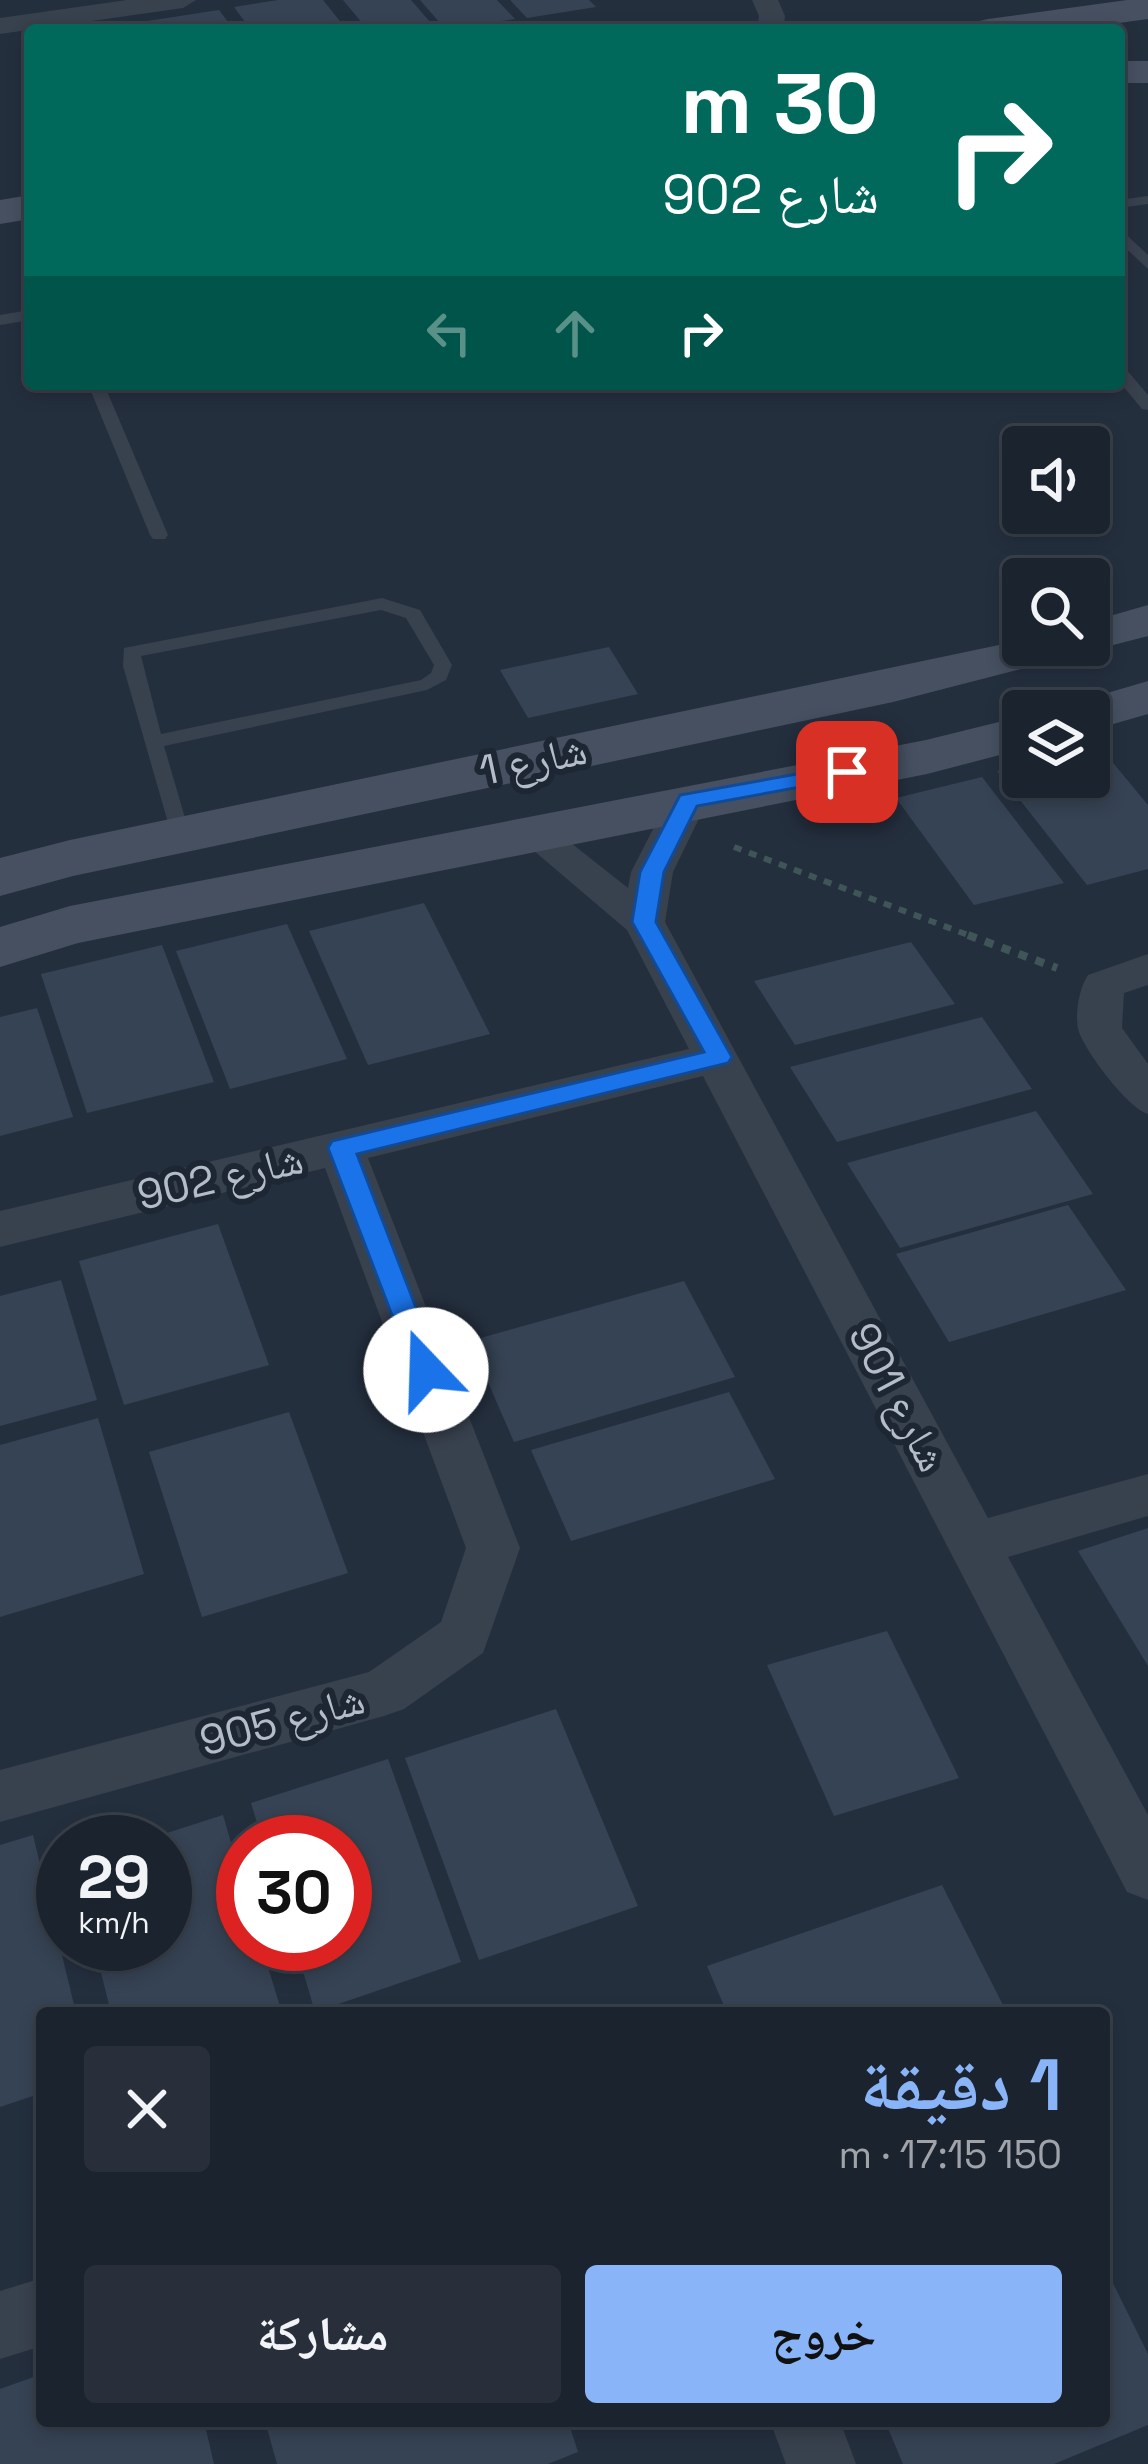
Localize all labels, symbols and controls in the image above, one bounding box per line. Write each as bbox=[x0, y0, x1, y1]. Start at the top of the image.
text: 30 m bbox=[680, 50, 879, 158]
icon: right bbox=[921, 72, 1077, 228]
text: شارع 902 bbox=[662, 160, 879, 229]
icon: left bbox=[416, 300, 482, 366]
icon: ahead bbox=[542, 300, 608, 366]
icon: right bbox=[668, 300, 734, 366]
map controls bbox=[1002, 426, 1110, 798]
button: sound bbox=[1002, 426, 1110, 534]
button: search bbox=[1002, 558, 1110, 666]
button: layers bbox=[1002, 690, 1110, 798]
pin bbox=[796, 721, 898, 823]
street label: شارع 1 bbox=[475, 723, 591, 797]
icon: arrive bbox=[814, 739, 880, 805]
street label: شارع 902 bbox=[132, 1132, 308, 1222]
position arrow bbox=[363, 1307, 489, 1433]
street label: شارع 901 bbox=[837, 1314, 959, 1480]
street label: شارع 905 bbox=[194, 1673, 370, 1767]
speed limit sign: 30 bbox=[216, 1815, 372, 1971]
text: 29 bbox=[78, 1839, 150, 1916]
text: km/h bbox=[78, 1903, 150, 1942]
text: 1 دقيقة bbox=[860, 2039, 1062, 2131]
button: close bbox=[84, 2046, 210, 2172]
text: 150 m · 17:15 bbox=[839, 2130, 1062, 2179]
button: مشاركة bbox=[84, 2265, 561, 2403]
button: خروج bbox=[585, 2265, 1062, 2403]

